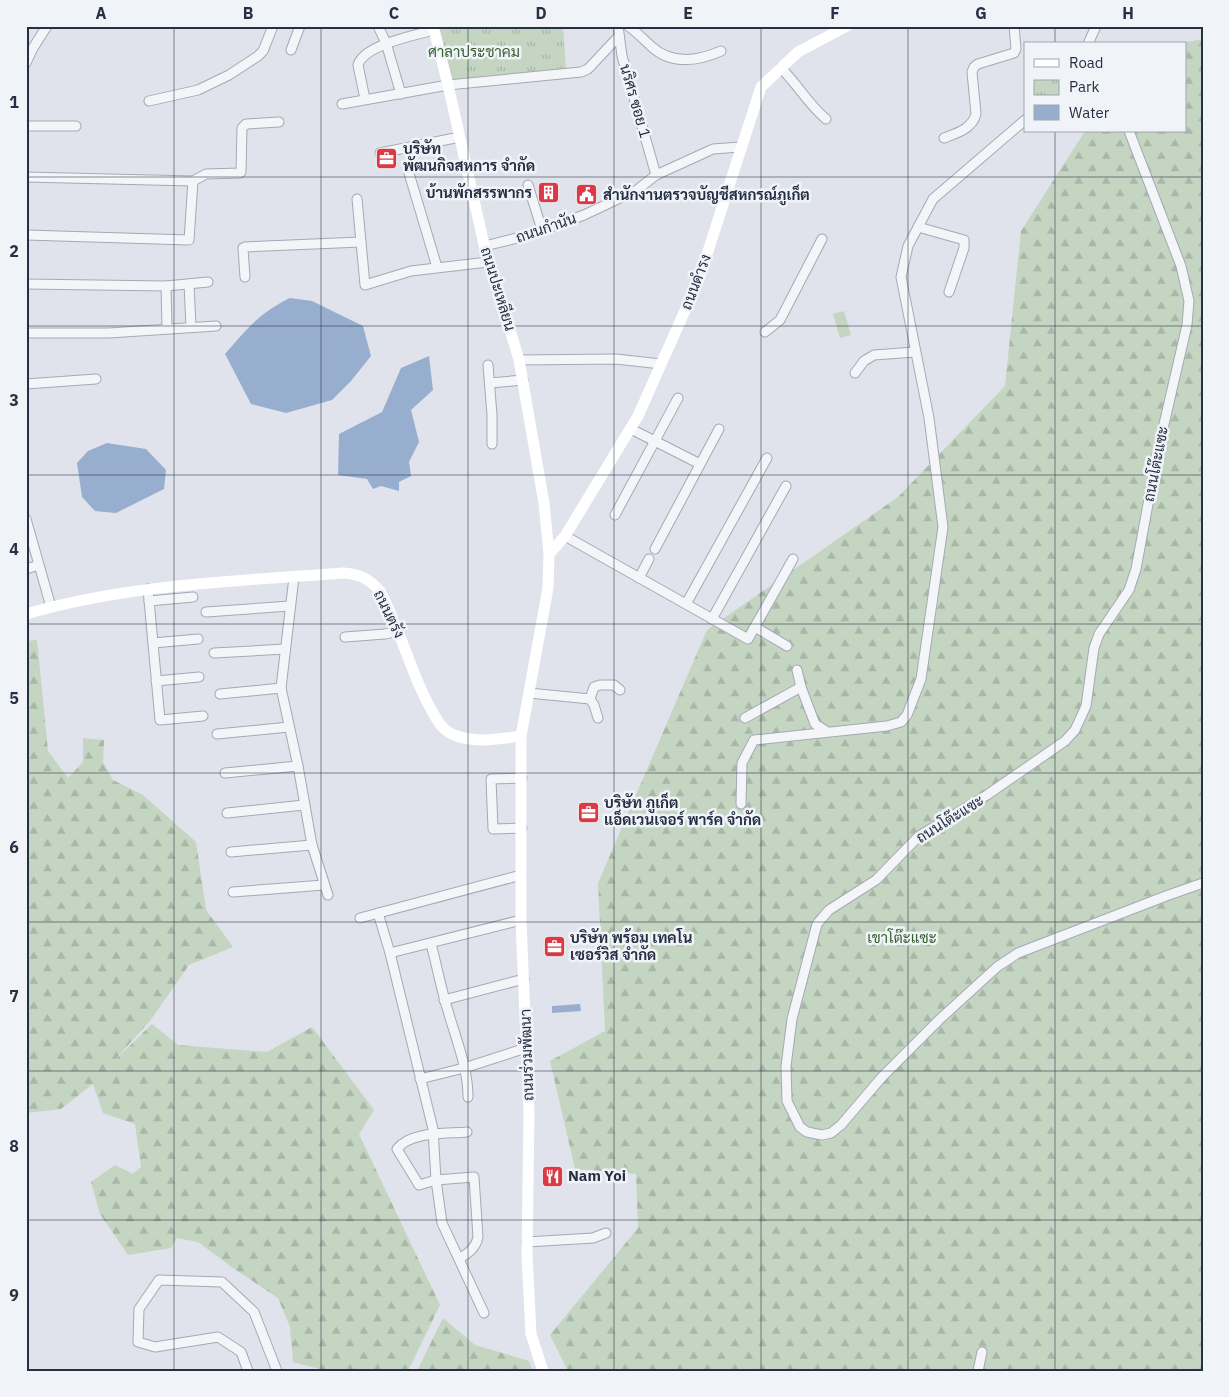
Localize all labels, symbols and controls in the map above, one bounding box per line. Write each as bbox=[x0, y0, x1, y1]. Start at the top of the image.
text: A bbox=[96, 3, 107, 23]
text: B bbox=[243, 3, 254, 23]
text: C bbox=[389, 3, 399, 23]
text: D bbox=[535, 3, 547, 23]
text: E bbox=[683, 3, 693, 23]
text: F bbox=[830, 3, 840, 23]
text: G bbox=[975, 3, 987, 23]
text: H bbox=[1122, 3, 1134, 23]
park label: ศาลาประชาคม bbox=[428, 42, 520, 61]
legend bbox=[1024, 42, 1186, 132]
text: Road bbox=[1069, 53, 1104, 72]
street label: นริศร ซอย 1 bbox=[616, 62, 655, 140]
text: Park bbox=[1069, 77, 1099, 96]
text: 1 bbox=[9, 92, 19, 112]
text: Water bbox=[1069, 103, 1110, 122]
place label: บริษัท พัฒนกิจสหการ จำกัด bbox=[403, 139, 535, 175]
office icon: บริษัท พัฒนกิจสหการ จำกัด bbox=[375, 146, 399, 170]
building icon: บ้านพักสรรพากร bbox=[536, 181, 560, 205]
place label: บ้านพักสรรพากร bbox=[426, 183, 533, 202]
public building icon: สำนักงานตรวจบัญชีสหกรณ์ภูเก็ต bbox=[575, 183, 599, 207]
place label: สำนักงานตรวจบัญชีสหกรณ์ภูเก็ต bbox=[603, 184, 810, 206]
street label: ถนนกำนัน bbox=[513, 208, 579, 247]
text: 2 bbox=[9, 241, 19, 261]
street label: ถนนปะเหลียน bbox=[477, 245, 520, 333]
street label: ถนนดำรง bbox=[676, 251, 715, 312]
text: 3 bbox=[9, 390, 19, 410]
street label: ถนนโต๊ะแซะ bbox=[1139, 425, 1172, 503]
text: 4 bbox=[9, 539, 19, 559]
street label: ถนนตรัง bbox=[370, 587, 409, 641]
text: 5 bbox=[9, 688, 19, 708]
street label: ถนนโต๊ะแซะ bbox=[912, 790, 987, 847]
place label: บริษัท ภูเก็ต แอ็ดเวนเจอร์ พาร์ค จำกัด bbox=[604, 792, 761, 829]
office icon: บริษัท ภูเก็ต แอ็ดเวนเจอร์ พาร์ค จำกัด bbox=[576, 800, 600, 824]
text: 6 bbox=[9, 837, 19, 857]
place label: บริษัท พร้อม เทคโน เซอร์วิส จำกัด bbox=[570, 927, 693, 964]
park label: เขาโต๊ะแซะ bbox=[867, 928, 937, 947]
office icon: บริษัท พร้อม เทคโน เซอร์วิส จำกัด bbox=[542, 935, 566, 959]
text: 7 bbox=[9, 986, 19, 1006]
street label: ถนนร่วมพัฒนา bbox=[515, 1009, 538, 1101]
text: 8 bbox=[9, 1136, 19, 1156]
restaurant icon: Nam Yoi bbox=[540, 1164, 564, 1188]
place label: Nam Yoi bbox=[568, 1166, 626, 1185]
text: 9 bbox=[9, 1285, 19, 1305]

